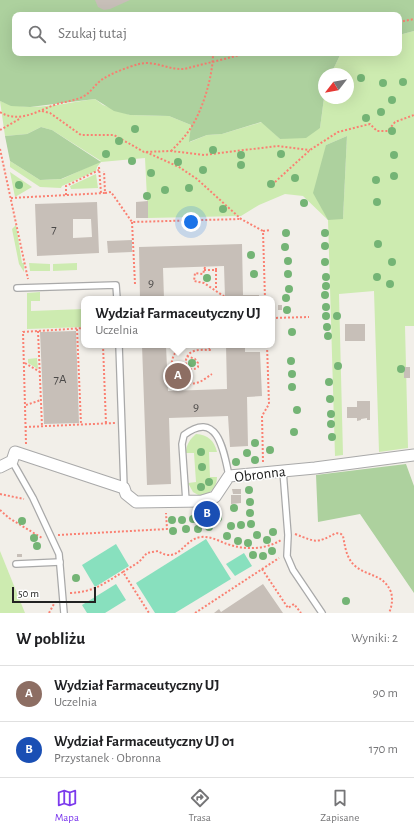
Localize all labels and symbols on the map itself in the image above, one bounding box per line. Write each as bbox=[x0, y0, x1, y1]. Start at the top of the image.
north arrow bbox=[318, 68, 354, 104]
your location bbox=[181, 212, 201, 232]
house number: 7 bbox=[51, 223, 57, 236]
house number: 9 bbox=[148, 277, 154, 290]
pin: A bbox=[165, 361, 191, 391]
house number: 7A bbox=[54, 373, 67, 386]
house number: 9 bbox=[193, 401, 199, 414]
street label: Obronna bbox=[234, 464, 287, 485]
pin: B bbox=[194, 499, 220, 529]
scale bar bbox=[12, 585, 96, 604]

